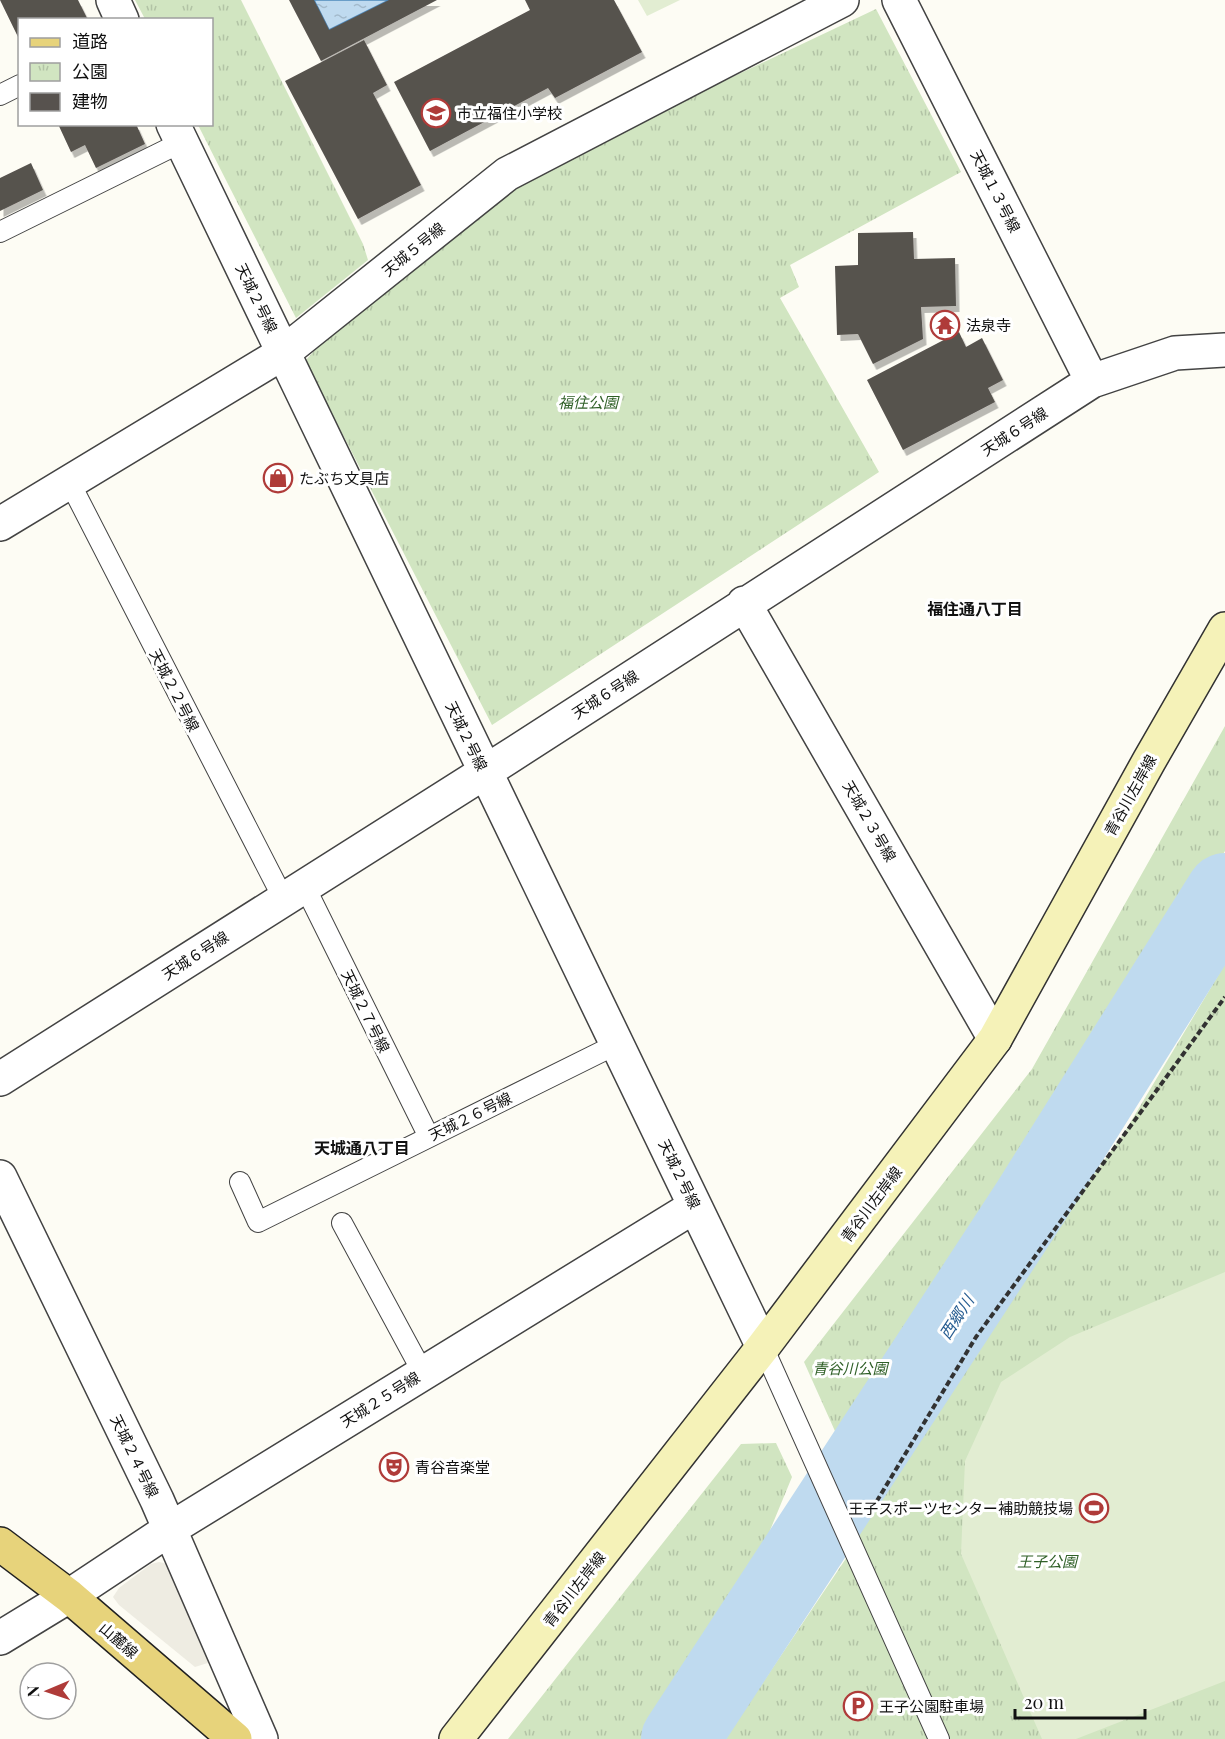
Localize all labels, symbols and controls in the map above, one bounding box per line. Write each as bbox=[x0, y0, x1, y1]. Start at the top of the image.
legend bbox=[18, 18, 213, 126]
text: 道路 bbox=[72, 29, 108, 53]
text: 公園 bbox=[72, 59, 108, 83]
text: 建物 bbox=[72, 89, 108, 113]
school or university icon: 市立福住小学校 bbox=[420, 97, 452, 129]
place label: 市立福住小学校 bbox=[457, 103, 562, 123]
street label: 天城１３号線 bbox=[967, 146, 1025, 236]
street label: 天城５号線 bbox=[378, 218, 448, 280]
street label: 天城２号線 bbox=[232, 260, 282, 336]
temple icon: 法泉寺 bbox=[929, 309, 961, 341]
place label: 法泉寺 bbox=[966, 315, 1011, 335]
park label: 福住公園 bbox=[558, 392, 620, 412]
street label: 天城６号線 bbox=[977, 402, 1051, 460]
shop icon: たぶち文具店 bbox=[262, 462, 294, 494]
place label: たぶち文具店 bbox=[299, 468, 389, 488]
district label: 福住通八丁目 bbox=[927, 598, 1023, 619]
street label: 天城２２号線 bbox=[146, 645, 204, 735]
street label: 天城６号線 bbox=[568, 665, 642, 723]
street label: 天城２号線 bbox=[442, 698, 492, 774]
street label: 青谷川左岸線 bbox=[1099, 751, 1161, 839]
street label: 天城２３号線 bbox=[839, 777, 901, 865]
street label: 天城６号線 bbox=[158, 926, 232, 984]
street label: 天城２７号線 bbox=[337, 966, 395, 1056]
street label: 天城２６号線 bbox=[425, 1087, 515, 1145]
street label: 天城２号線 bbox=[655, 1136, 705, 1212]
district label: 天城通八丁目 bbox=[314, 1137, 410, 1158]
street label: 青谷川左岸線 bbox=[836, 1162, 906, 1246]
water label: 西郷川 bbox=[934, 1289, 979, 1343]
park label: 青谷川公園 bbox=[812, 1358, 889, 1378]
street label: 天城２５号線 bbox=[337, 1367, 423, 1431]
street label: 天城２４号線 bbox=[106, 1411, 164, 1501]
theatre icon: 青谷音楽堂 bbox=[378, 1451, 410, 1483]
place label: 青谷音楽堂 bbox=[415, 1457, 490, 1477]
sports icon: 王子スポーツセンター補助競技場 bbox=[1078, 1492, 1110, 1524]
place label: 王子スポーツセンター補助競技場 bbox=[848, 1498, 1073, 1518]
street label: 青谷川左岸線 bbox=[538, 1547, 610, 1631]
park label: 王子公園 bbox=[1017, 1551, 1079, 1571]
street label: 山麓線 bbox=[95, 1618, 143, 1662]
north arrow bbox=[18, 1661, 78, 1721]
scale bar bbox=[1015, 1682, 1146, 1720]
text: N bbox=[22, 1685, 43, 1698]
parking icon: 王子公園駐車場 bbox=[842, 1690, 874, 1722]
text: 20 m bbox=[1024, 1690, 1064, 1714]
place label: 王子公園駐車場 bbox=[879, 1696, 984, 1716]

